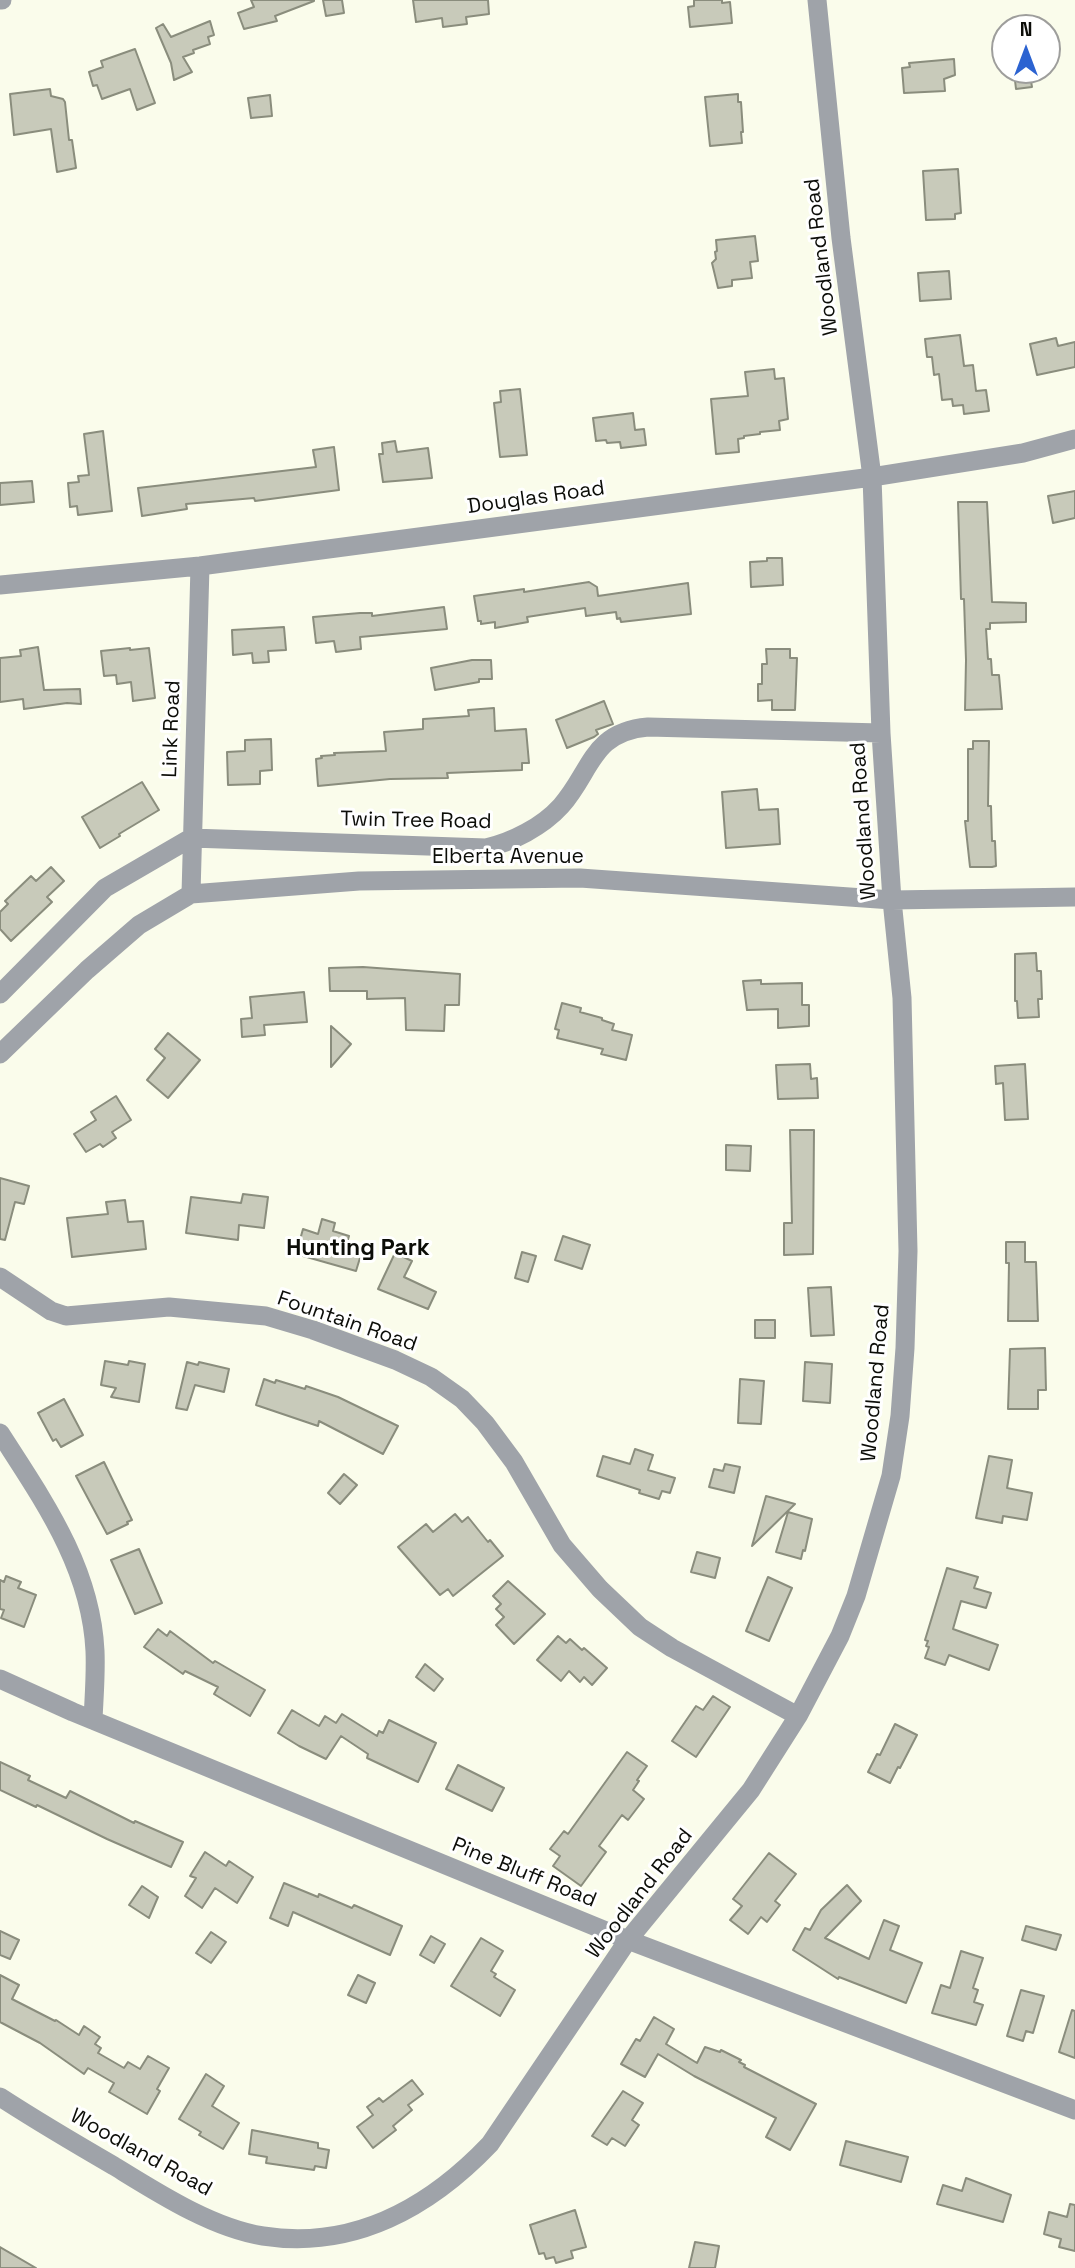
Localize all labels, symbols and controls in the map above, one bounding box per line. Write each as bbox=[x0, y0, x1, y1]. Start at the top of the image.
north arrow bbox=[991, 14, 1061, 84]
text: N bbox=[1020, 17, 1032, 42]
street label: Woodland Road bbox=[800, 177, 844, 337]
street label: Douglas Road bbox=[466, 476, 606, 520]
street label: Link Road bbox=[158, 680, 186, 778]
street label: Woodland Road bbox=[846, 741, 882, 901]
street label: Twin Tree Road bbox=[340, 807, 492, 835]
street label: Elberta Avenue bbox=[432, 844, 584, 870]
district label: Hunting Park bbox=[286, 1235, 430, 1263]
street label: Fountain Road bbox=[274, 1286, 420, 1358]
street label: Woodland Road bbox=[857, 1303, 895, 1463]
street label: Woodland Road bbox=[581, 1824, 699, 1964]
street label: Pine Bluff Road bbox=[448, 1833, 600, 1913]
street label: Woodland Road bbox=[66, 2104, 216, 2202]

